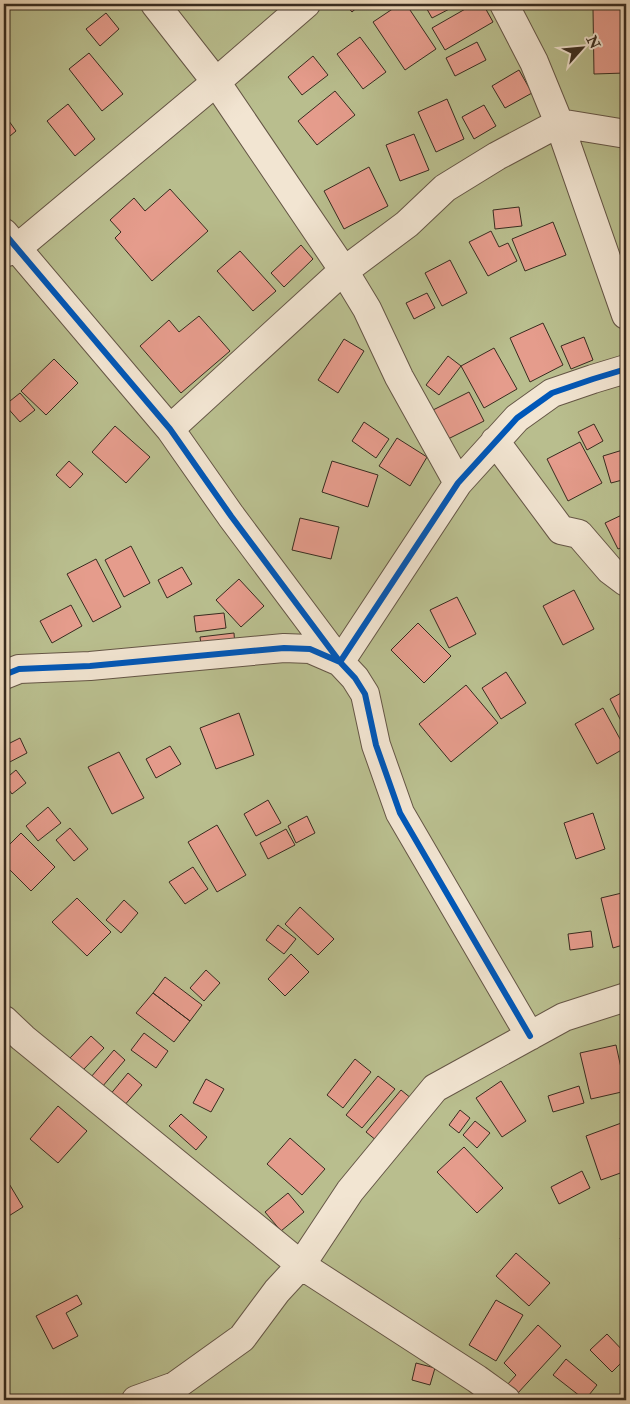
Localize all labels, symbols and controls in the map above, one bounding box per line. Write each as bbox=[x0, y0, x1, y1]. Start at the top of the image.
north arrow bbox=[558, 22, 608, 72]
text: N bbox=[582, 32, 604, 52]

